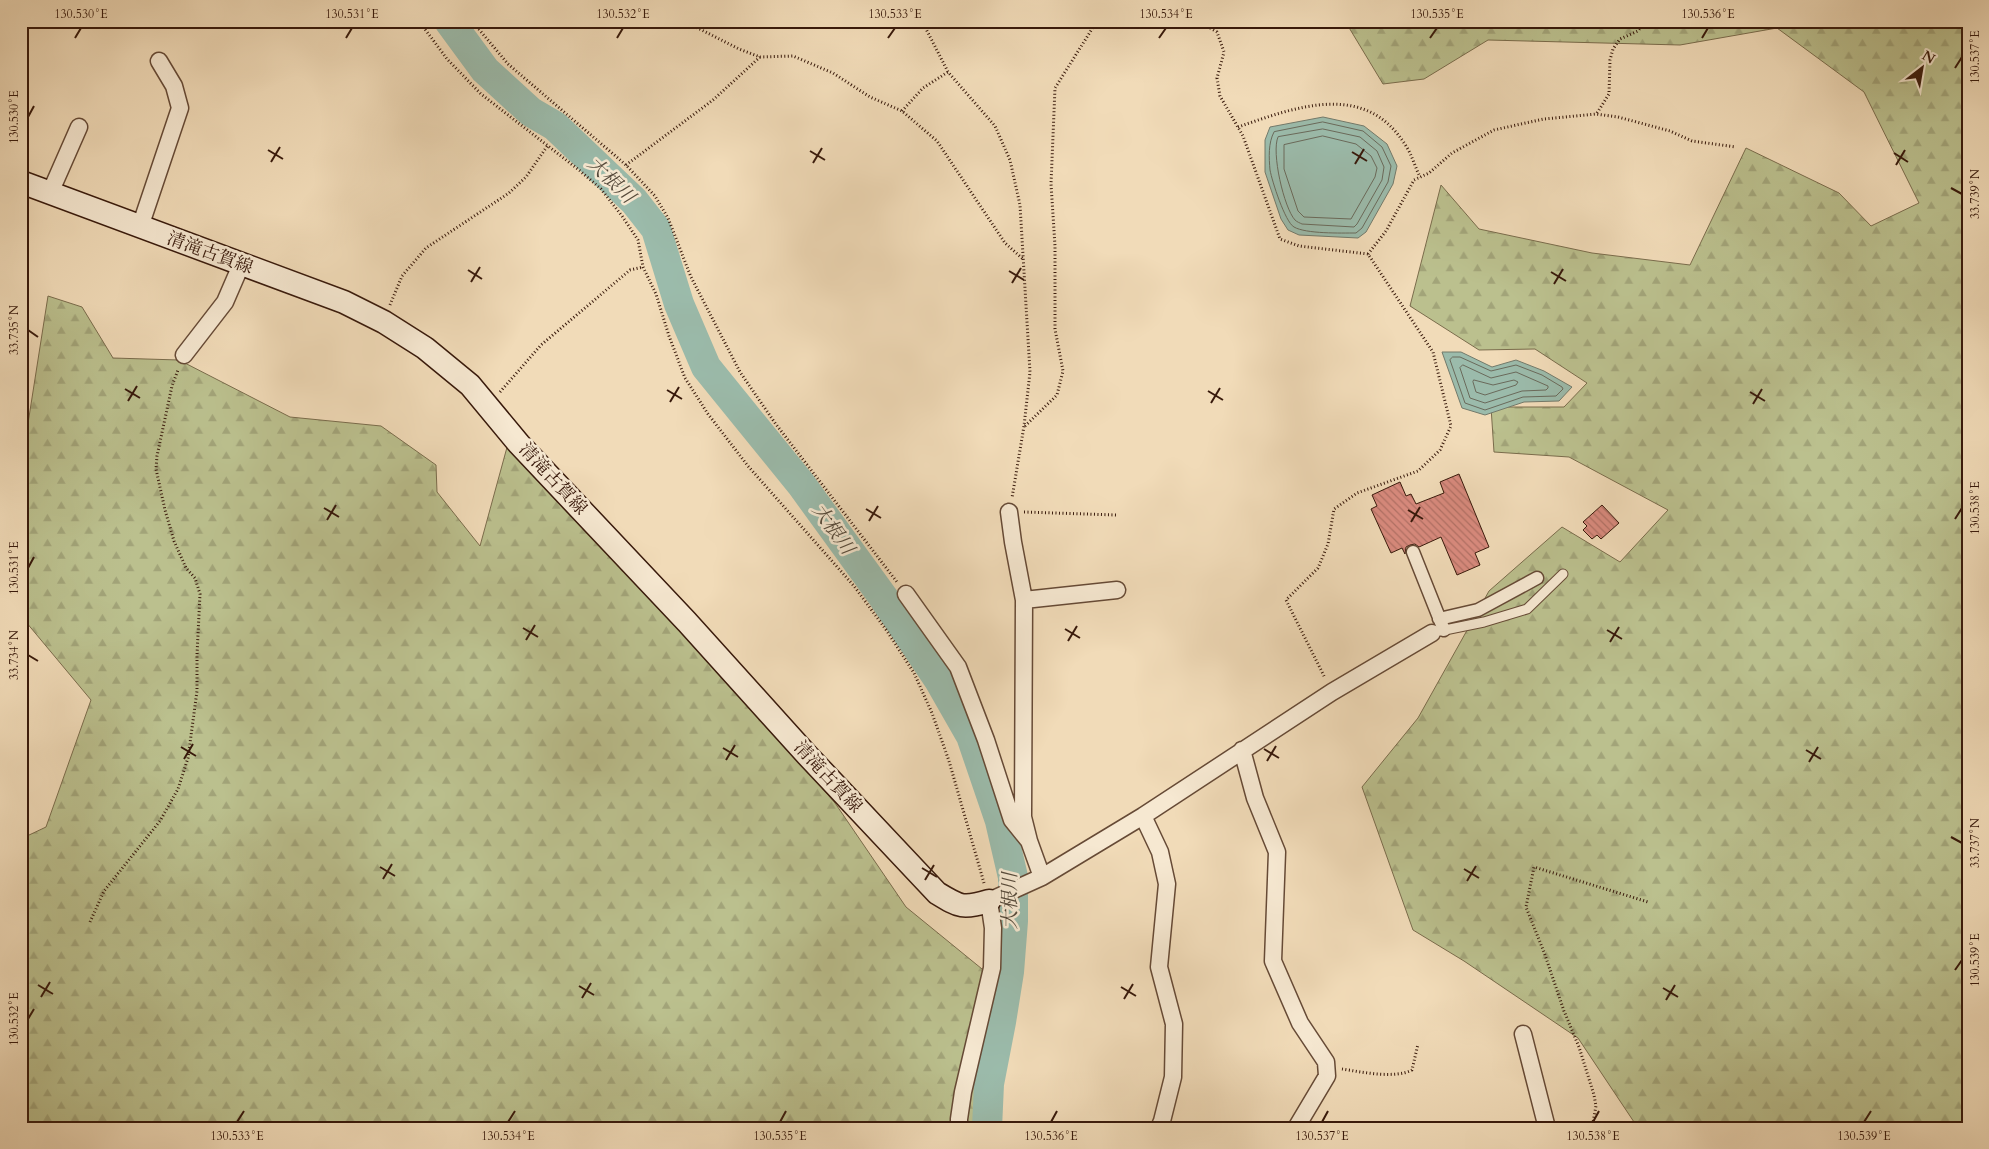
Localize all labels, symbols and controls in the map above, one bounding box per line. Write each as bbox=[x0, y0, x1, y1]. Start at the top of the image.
text: 130.530°E bbox=[54, 6, 108, 22]
text: 130.531°E bbox=[325, 6, 379, 22]
text: 130.532°E bbox=[596, 6, 650, 22]
text: 130.533°E bbox=[868, 6, 922, 22]
text: 130.534°E bbox=[1139, 6, 1193, 22]
text: 130.535°E bbox=[1410, 6, 1464, 22]
text: 130.536°E bbox=[1681, 6, 1735, 22]
text: 130.537°E bbox=[1967, 30, 1983, 84]
north arrow bbox=[1896, 42, 1946, 92]
text: N bbox=[1918, 46, 1939, 69]
text: 130.530°E bbox=[6, 90, 22, 144]
water label: 大根川 bbox=[581, 151, 642, 211]
text: 33.739°N bbox=[1967, 168, 1983, 219]
street label: 清滝古賀線 bbox=[163, 226, 257, 280]
text: 33.735°N bbox=[6, 304, 22, 355]
street label: 清滝古賀線 bbox=[513, 438, 593, 520]
text: 130.538°E bbox=[1967, 481, 1983, 535]
water label: 大根川 bbox=[806, 498, 861, 561]
text: 130.531°E bbox=[6, 541, 22, 595]
text: 33.734°N bbox=[6, 629, 22, 680]
street label: 清滝古賀線 bbox=[788, 736, 868, 818]
text: 33.737°N bbox=[1967, 817, 1983, 868]
water label: 大根川 bbox=[997, 871, 1023, 930]
text: 130.539°E bbox=[1967, 933, 1983, 987]
text: 130.532°E bbox=[6, 992, 22, 1046]
text: 130.533°E bbox=[210, 1128, 264, 1144]
text: 130.534°E bbox=[481, 1128, 535, 1144]
text: 130.535°E bbox=[753, 1128, 807, 1144]
text: 130.536°E bbox=[1024, 1128, 1078, 1144]
text: 130.537°E bbox=[1295, 1128, 1349, 1144]
text: 130.538°E bbox=[1566, 1128, 1620, 1144]
text: 130.539°E bbox=[1837, 1128, 1891, 1144]

